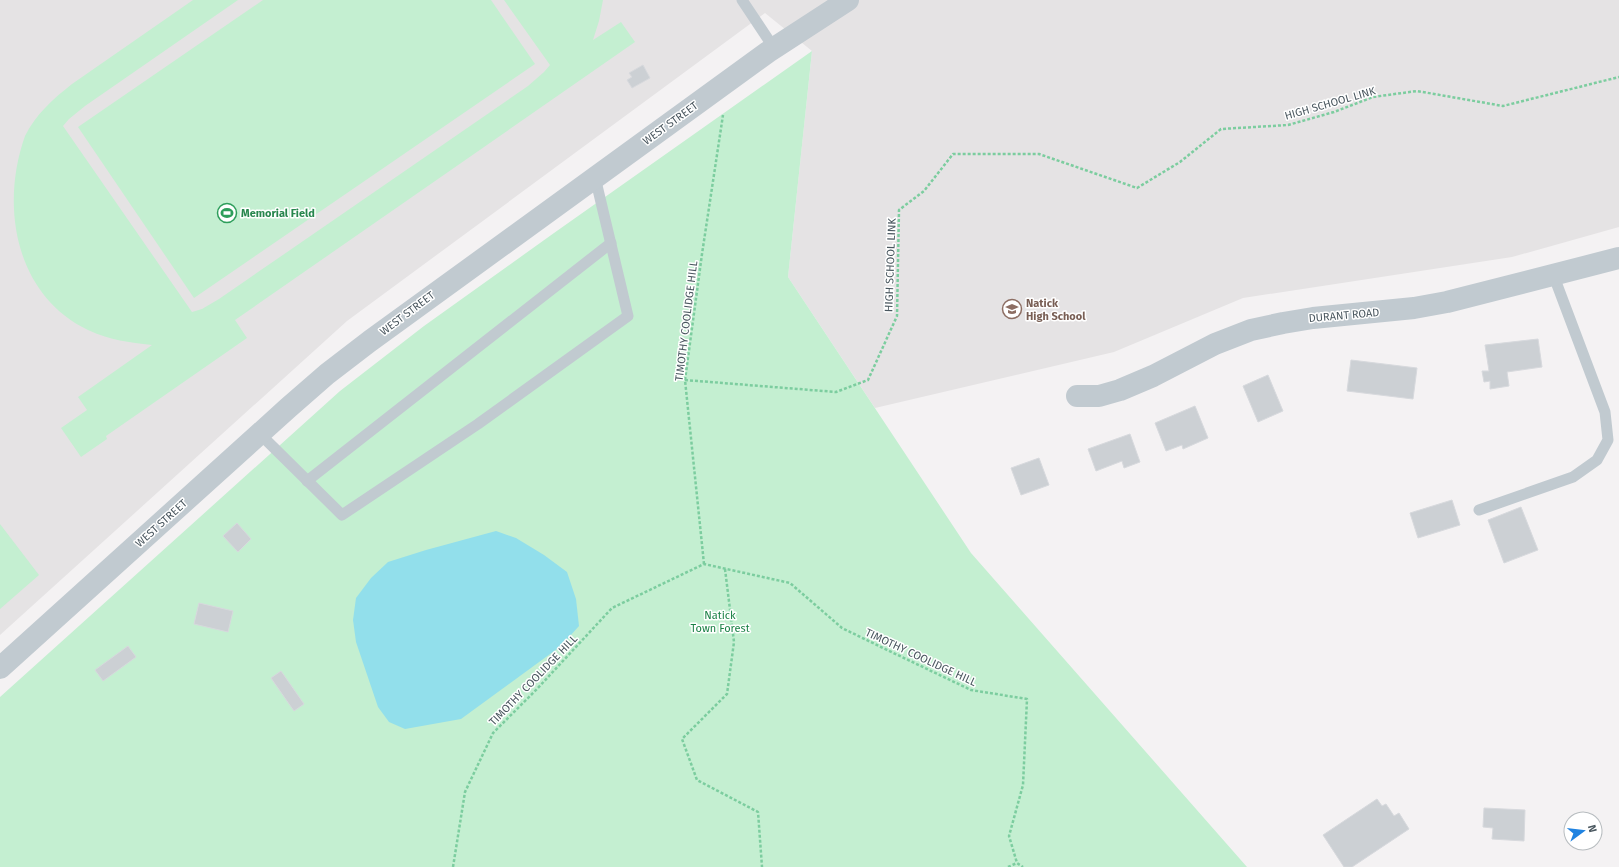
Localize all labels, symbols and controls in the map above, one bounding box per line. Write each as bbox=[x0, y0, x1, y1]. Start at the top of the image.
street label: HIGH SCHOOL LINK bbox=[1283, 84, 1378, 123]
street label: WEST STREET bbox=[640, 99, 701, 148]
sports icon: Memorial Field bbox=[216, 202, 238, 224]
place label: Memorial Field bbox=[241, 207, 315, 220]
street label: HIGH SCHOOL LINK bbox=[882, 217, 899, 312]
street label: TIMOTHY COOLIDGE HILL bbox=[673, 260, 700, 382]
street label: WEST STREET bbox=[378, 289, 437, 338]
place label: Natick High School bbox=[1026, 297, 1086, 323]
school or university icon: Natick High School bbox=[1001, 298, 1023, 320]
street label: DURANT ROAD bbox=[1308, 306, 1380, 325]
street label: WEST STREET bbox=[133, 497, 190, 550]
park label: Natick Town Forest bbox=[690, 609, 750, 635]
street label: TIMOTHY COOLIDGE HILL bbox=[863, 626, 979, 689]
street label: TIMOTHY COOLIDGE HILL bbox=[487, 632, 580, 728]
north arrow bbox=[1563, 811, 1603, 851]
text: N bbox=[1585, 823, 1599, 834]

